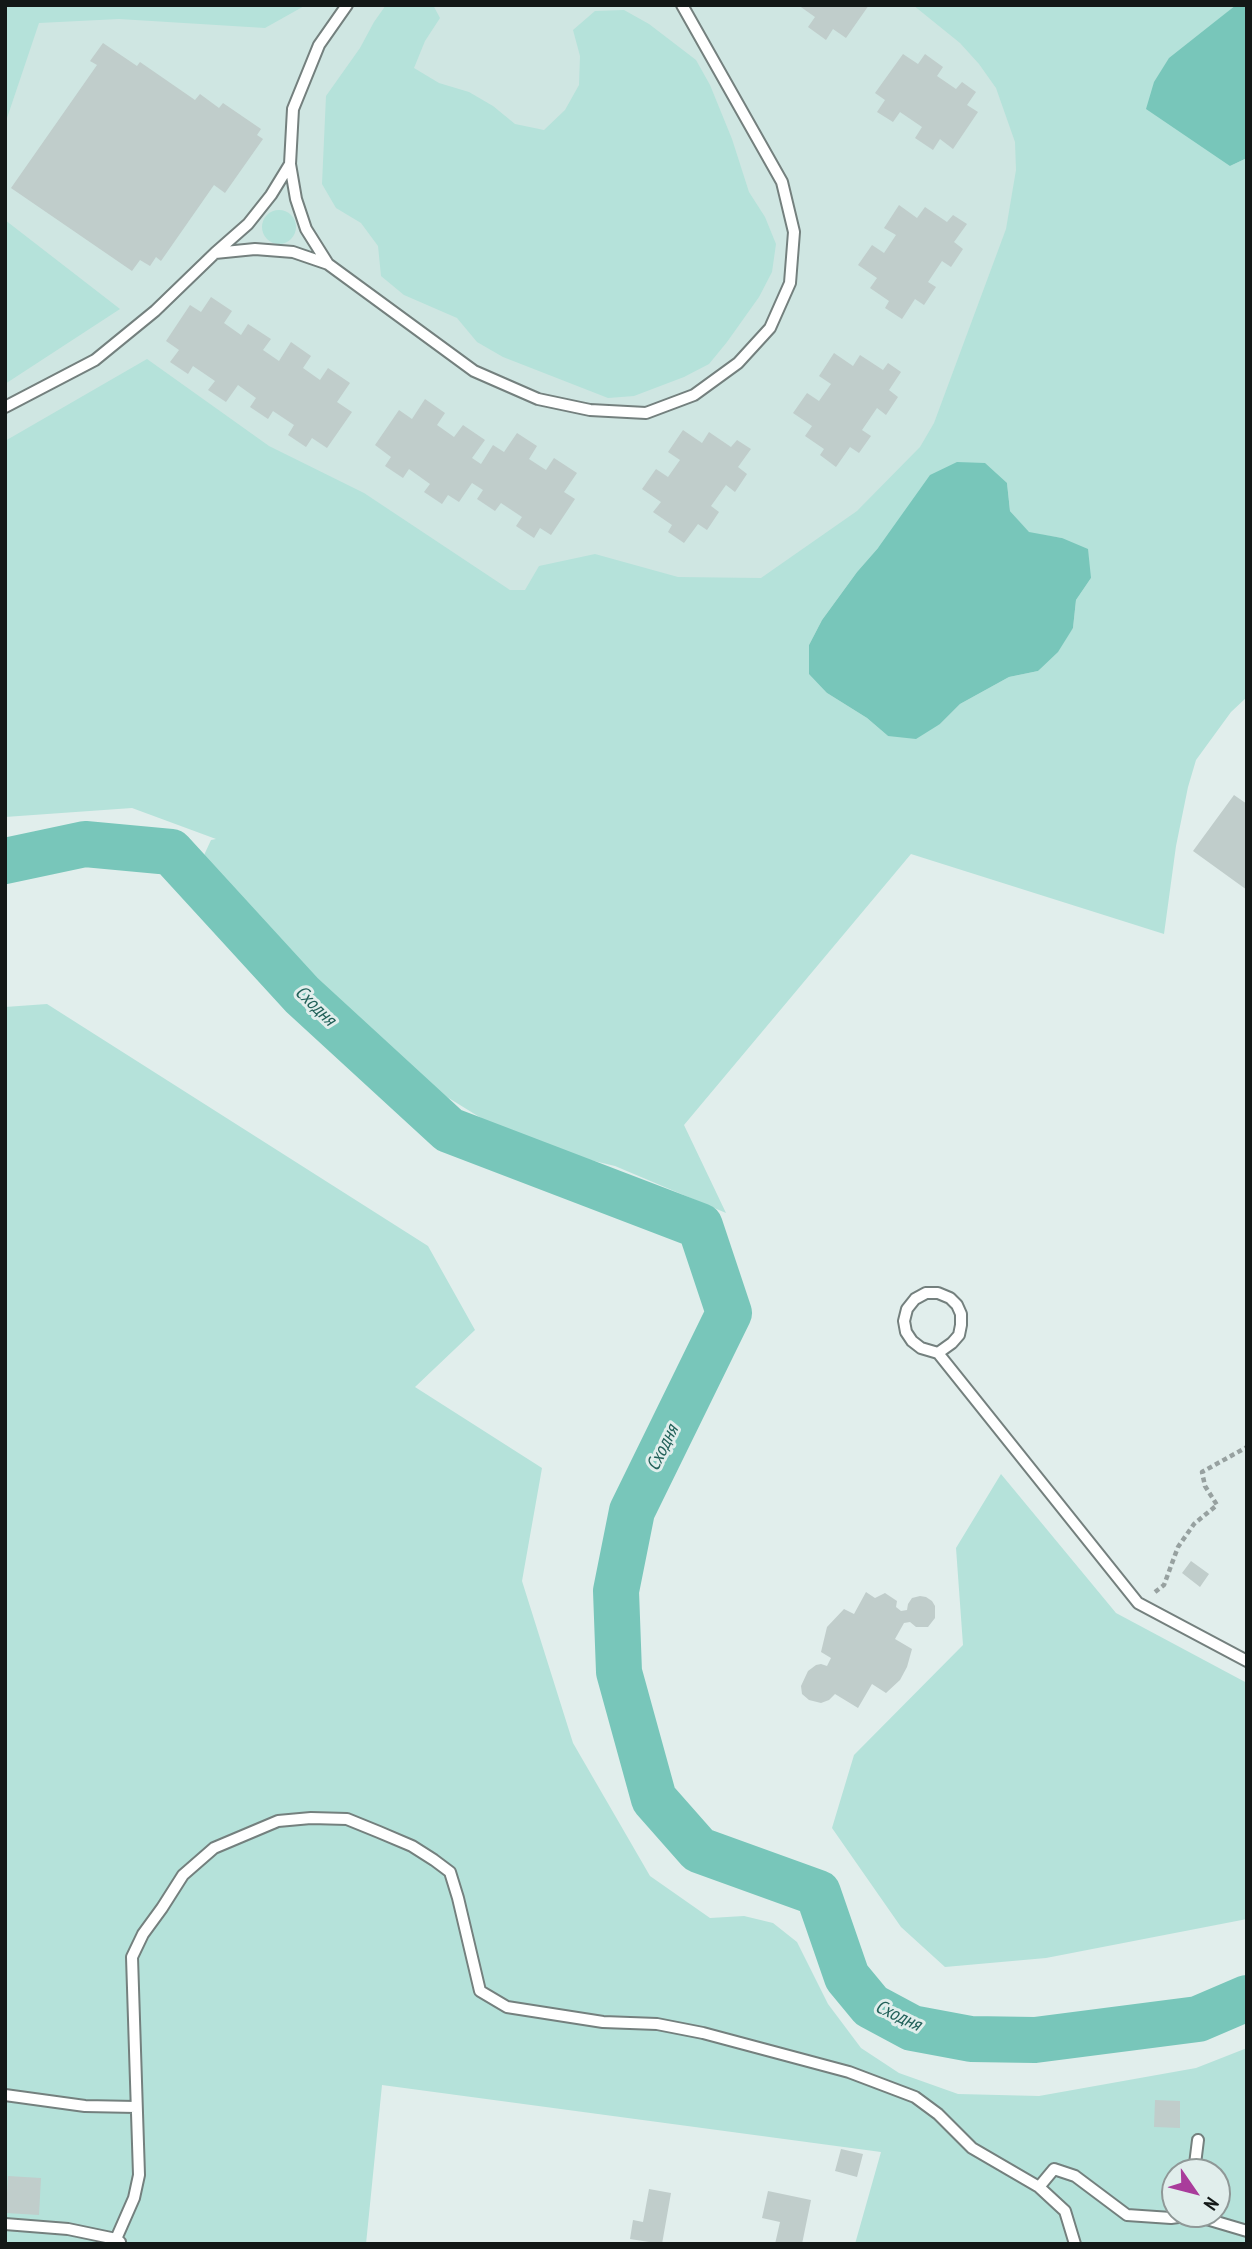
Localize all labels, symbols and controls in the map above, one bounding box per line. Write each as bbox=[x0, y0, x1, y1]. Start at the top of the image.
water label: Сходня bbox=[290, 981, 340, 1031]
water label: Сходня bbox=[642, 1421, 684, 1475]
water label: Сходня bbox=[871, 1996, 925, 2036]
north arrow bbox=[1161, 2158, 1231, 2228]
text: N bbox=[1199, 2193, 1224, 2215]

